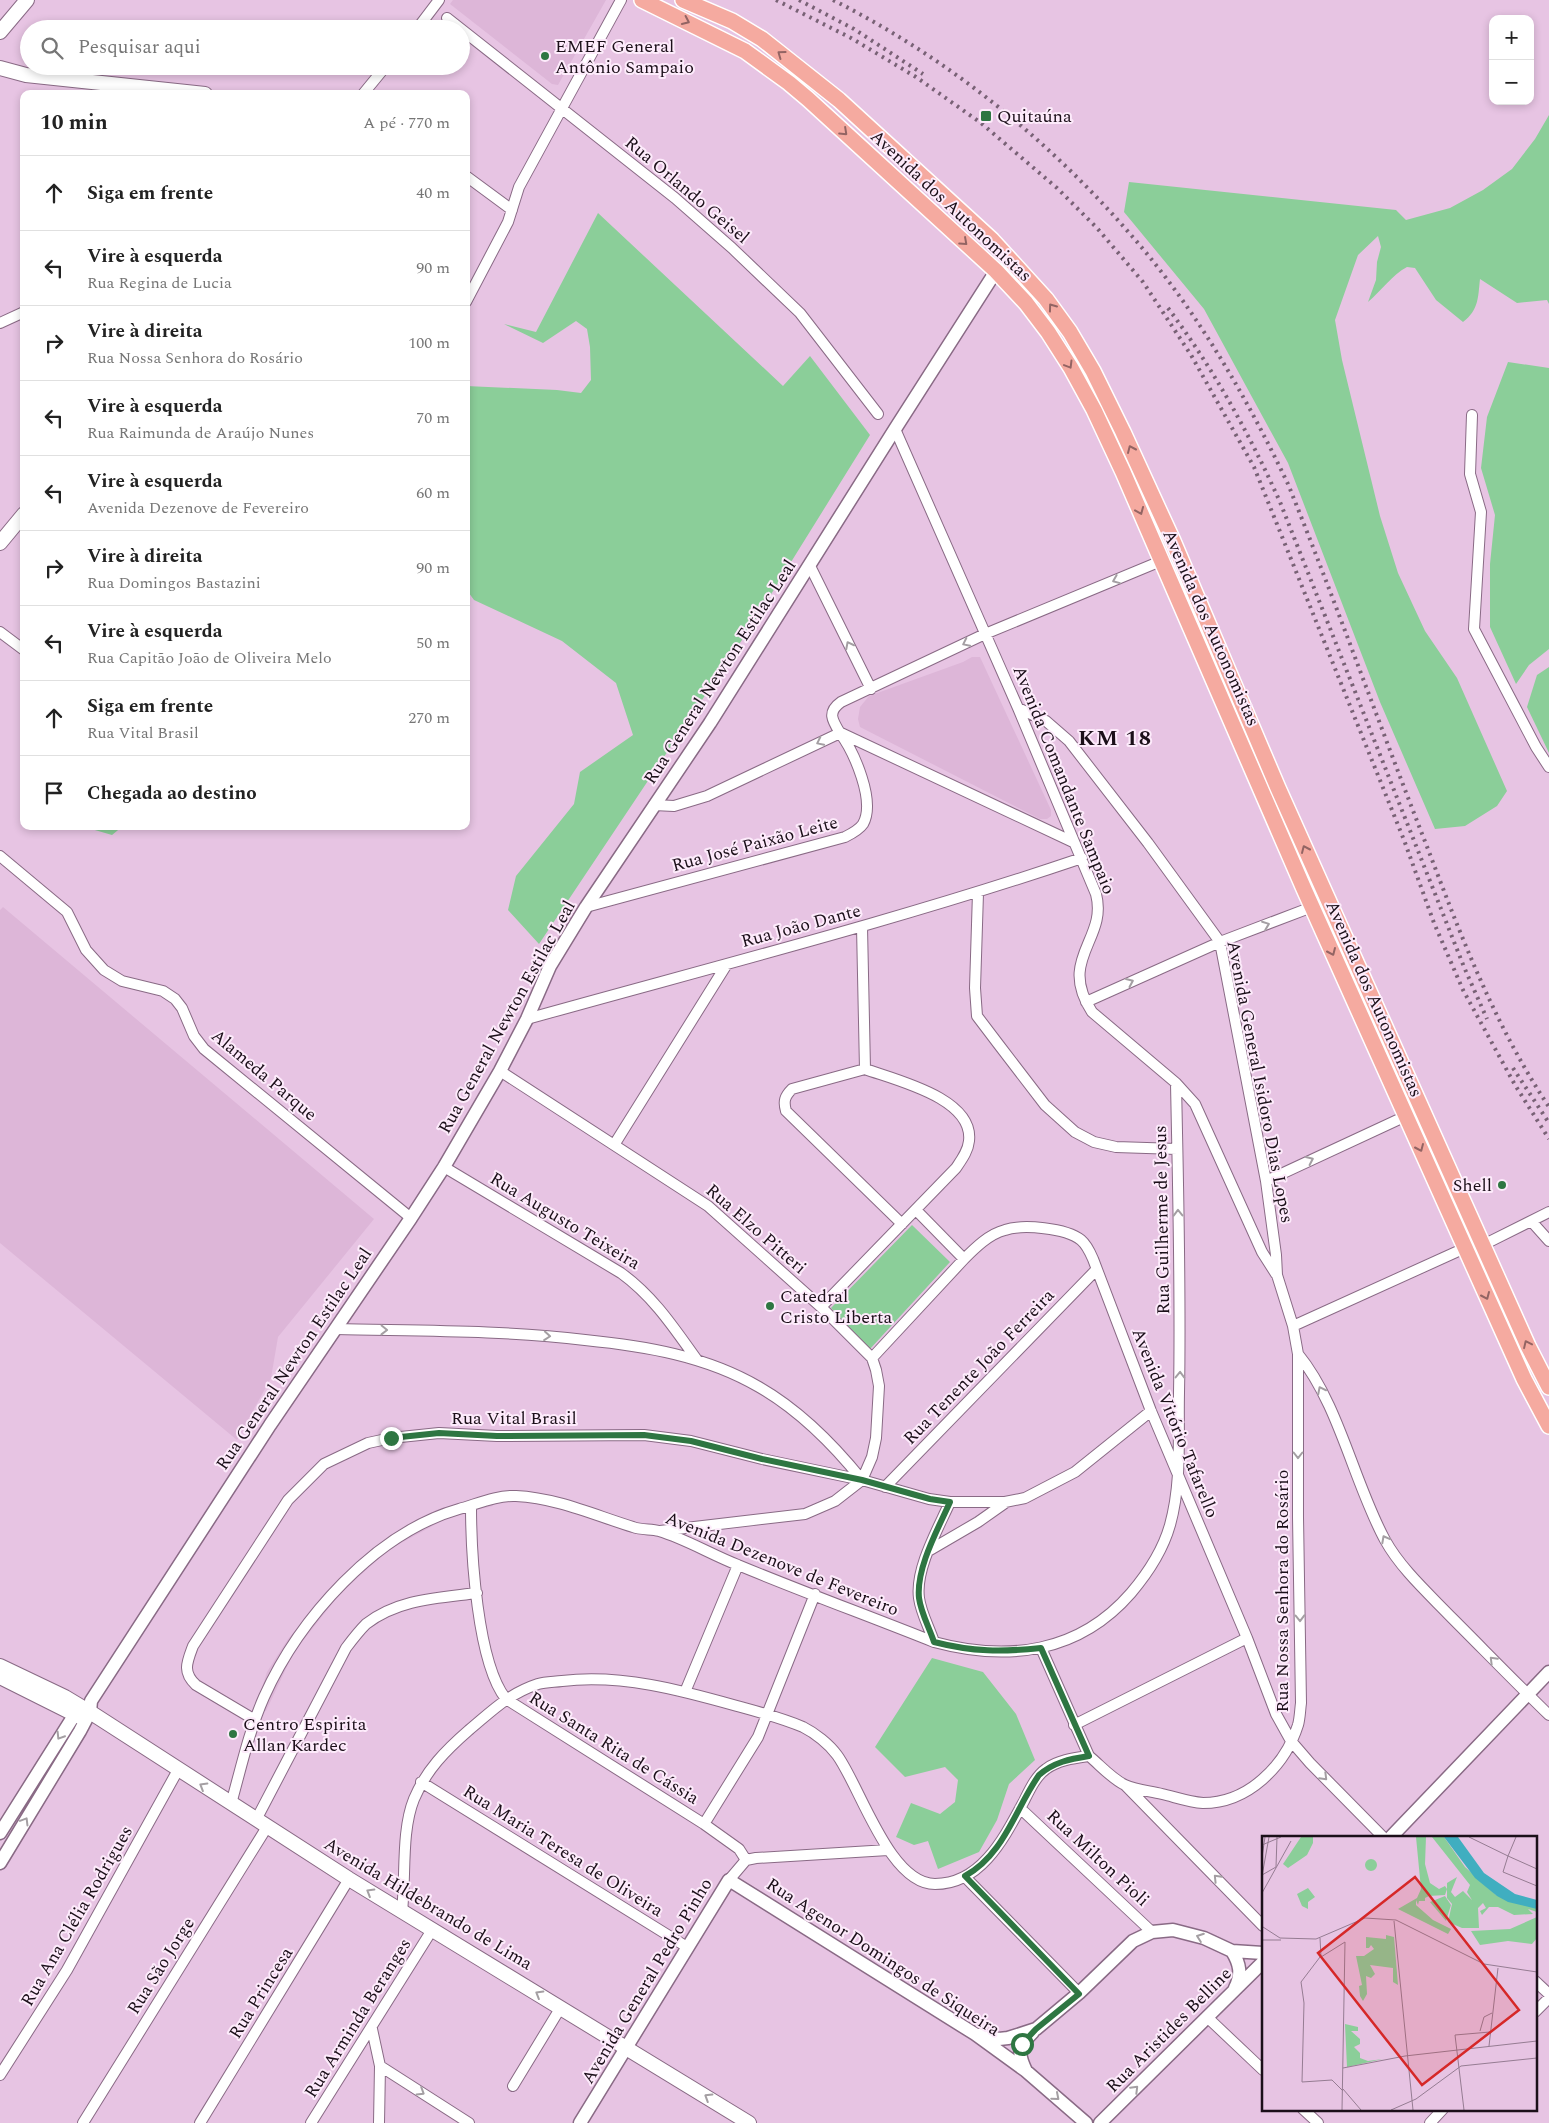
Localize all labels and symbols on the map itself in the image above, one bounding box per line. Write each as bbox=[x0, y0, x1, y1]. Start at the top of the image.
one-way arrow bbox=[681, 14, 690, 25]
place label: EMEF General Antônio Sampaio bbox=[555, 33, 694, 81]
marker: EMEF General Antônio Sampaio bbox=[539, 50, 551, 62]
one-way arrow bbox=[777, 51, 787, 60]
place label: Quitaúna bbox=[997, 103, 1072, 130]
marker: Quitaúna bbox=[979, 109, 993, 123]
street label: Avenida dos Autonomistas bbox=[864, 124, 1038, 288]
one-way arrow bbox=[839, 126, 848, 135]
street label: Rua Orlando Geisel bbox=[619, 130, 755, 250]
one-way arrow bbox=[959, 236, 968, 245]
one-way arrow bbox=[1049, 303, 1058, 313]
one-way arrow bbox=[1062, 360, 1072, 369]
one-way arrow bbox=[1127, 445, 1137, 454]
one-way arrow bbox=[1133, 506, 1144, 515]
street label: Avenida dos Autonomistas bbox=[1155, 525, 1267, 731]
street label: Rua General Newton Estilac Leal bbox=[637, 554, 803, 790]
one-way arrow bbox=[1112, 574, 1121, 584]
one-way arrow bbox=[962, 637, 971, 647]
one-way arrow bbox=[845, 641, 856, 650]
street label: Avenida Comandante Sampaio bbox=[1006, 662, 1122, 898]
district label: KM 18 bbox=[1078, 722, 1152, 755]
one-way arrow bbox=[816, 736, 825, 746]
street label: Rua José Paixão Leite bbox=[669, 809, 841, 879]
one-way arrow bbox=[1301, 845, 1312, 854]
street label: Rua General Newton Estilac Leal bbox=[431, 895, 583, 1139]
street label: Avenida dos Autonomistas bbox=[1318, 896, 1430, 1102]
street label: Rua João Dante bbox=[738, 897, 864, 955]
one-way arrow bbox=[1261, 921, 1270, 931]
street label: Avenida General Isidoro Dias Lopes bbox=[1219, 938, 1301, 1226]
one-way arrow bbox=[1326, 947, 1337, 956]
one-way arrow bbox=[1125, 978, 1134, 989]
street label: Alameda Parque bbox=[205, 1023, 323, 1127]
street label: Rua Guilherme de Jesus bbox=[1147, 1125, 1177, 1315]
one-way arrow bbox=[1414, 1143, 1425, 1152]
one-way arrow bbox=[1305, 1156, 1314, 1167]
street label: Rua Augusto Teixeira bbox=[485, 1165, 646, 1277]
place label: Shell bbox=[1453, 1172, 1492, 1199]
street label: Rua Elzo Pitteri bbox=[699, 1177, 813, 1281]
marker: Shell bbox=[1496, 1179, 1508, 1191]
one-way arrow bbox=[1173, 1208, 1183, 1216]
street label: Rua General Newton Estilac Leal bbox=[209, 1242, 379, 1476]
place label: Catedral Cristo Liberta bbox=[780, 1283, 892, 1331]
street label: Rua Tenente João Ferreira bbox=[897, 1283, 1061, 1451]
one-way arrow bbox=[1480, 1291, 1491, 1300]
marker: Catedral Cristo Liberta bbox=[764, 1300, 776, 1312]
street label: Avenida Vitório Tafarello bbox=[1125, 1324, 1225, 1522]
one-way arrow bbox=[381, 1325, 389, 1335]
one-way arrow bbox=[543, 1330, 551, 1341]
one-way arrow bbox=[1523, 1340, 1533, 1349]
one-way arrow bbox=[1174, 1371, 1185, 1379]
one-way arrow bbox=[1317, 1386, 1327, 1395]
street label: Rua Vital Brasil bbox=[451, 1405, 577, 1432]
route end bbox=[380, 1427, 403, 1450]
one-way arrow bbox=[1293, 1452, 1303, 1459]
street label: Rua Nossa Senhora do Rosário bbox=[1269, 1470, 1296, 1712]
street label: Avenida Dezenove de Fevereiro bbox=[661, 1505, 903, 1623]
one-way arrow bbox=[1381, 1535, 1391, 1544]
one-way arrow bbox=[1295, 1614, 1305, 1622]
one-way arrow bbox=[1490, 1656, 1499, 1665]
street label: Rua Santa Rita de Cássia bbox=[524, 1685, 705, 1812]
place label: Centro Espirita Allan Kardec bbox=[243, 1711, 367, 1759]
marker: Centro Espirita Allan Kardec bbox=[227, 1728, 239, 1740]
one-way arrow bbox=[57, 1731, 67, 1740]
one-way arrow bbox=[1318, 1772, 1327, 1781]
street label: Rua Maria Teresa de Oliveira bbox=[457, 1778, 669, 1924]
one-way arrow bbox=[200, 1783, 209, 1793]
street label: Rua Milton Pioli bbox=[1040, 1803, 1156, 1913]
one-way arrow bbox=[19, 1817, 29, 1826]
street label: Rua Ana Clélia Rodrigues bbox=[14, 1821, 140, 2011]
street label: Avenida Hildebrando de Lima bbox=[319, 1831, 538, 1977]
inset map bbox=[1262, 1836, 1536, 2110]
street label: Rua Agenor Domingos de Siqueira bbox=[761, 1871, 1006, 2043]
street label: Avenida General Pedro Pinho bbox=[575, 1873, 719, 2089]
one-way arrow bbox=[1214, 1875, 1223, 1884]
one-way arrow bbox=[367, 1888, 376, 1898]
street label: Rua São Jorge bbox=[120, 1912, 202, 2020]
street label: Rua Arminda Beranges bbox=[298, 1933, 418, 2103]
one-way arrow bbox=[1196, 1933, 1204, 1943]
street label: Rua Princesa bbox=[222, 1942, 300, 2044]
street label: Rua Aristides Belline bbox=[1100, 1961, 1238, 2099]
one-way arrow bbox=[536, 1990, 545, 2000]
route start bbox=[1011, 2033, 1034, 2056]
one-way arrow bbox=[416, 2086, 425, 2096]
one-way arrow bbox=[1129, 2086, 1138, 2095]
one-way arrow bbox=[1050, 2091, 1059, 2100]
one-way arrow bbox=[704, 2094, 713, 2104]

